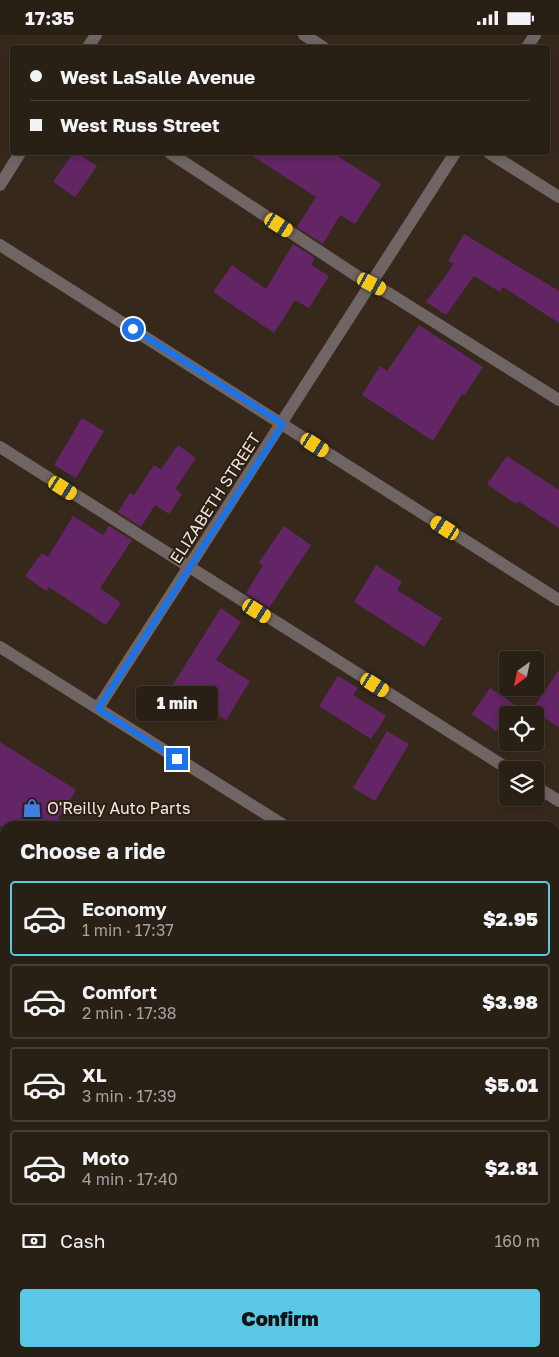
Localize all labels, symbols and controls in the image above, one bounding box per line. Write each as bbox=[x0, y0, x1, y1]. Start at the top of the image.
text: 17:35 bbox=[25, 6, 74, 29]
text: West LaSalle Avenue bbox=[60, 65, 255, 88]
text: West Russ Street bbox=[60, 113, 220, 136]
car bbox=[262, 211, 295, 239]
car bbox=[355, 270, 388, 298]
route start bbox=[122, 318, 144, 340]
street label: ELIZABETH STREET bbox=[165, 429, 265, 567]
car bbox=[298, 431, 331, 459]
car bbox=[46, 474, 79, 502]
car bbox=[428, 514, 461, 542]
car bbox=[240, 597, 273, 625]
north arrow bbox=[499, 651, 544, 696]
map controls bbox=[499, 651, 544, 806]
car bbox=[358, 671, 391, 699]
callout: 1 min bbox=[136, 687, 218, 721]
text: 1 min bbox=[157, 693, 197, 713]
button: locate bbox=[499, 706, 544, 751]
route end bbox=[166, 748, 188, 770]
button: layers bbox=[499, 761, 544, 806]
shop icon: O'Reilly Auto Parts bbox=[21, 797, 43, 819]
place label: O'Reilly Auto Parts bbox=[47, 798, 190, 818]
text: Choose a ride bbox=[20, 837, 166, 864]
icon: car bbox=[22, 896, 67, 941]
text: Economy bbox=[82, 897, 167, 920]
text: $2.95 bbox=[483, 907, 538, 930]
text: 1 min · 17:37 bbox=[82, 920, 174, 940]
icon: car bbox=[22, 979, 67, 1024]
text: Comfort bbox=[82, 980, 157, 1003]
text: $3.98 bbox=[482, 990, 538, 1013]
text: 2 min · 17:38 bbox=[82, 1003, 177, 1023]
icon: car bbox=[22, 1062, 67, 1107]
text: XL bbox=[82, 1063, 107, 1086]
text: $5.01 bbox=[484, 1073, 538, 1096]
text: 3 min · 17:39 bbox=[82, 1086, 177, 1106]
icon: car bbox=[22, 1145, 67, 1190]
text: Moto bbox=[82, 1146, 129, 1169]
text: $2.81 bbox=[485, 1156, 538, 1179]
text: 4 min · 17:40 bbox=[82, 1169, 178, 1189]
icon: cash bbox=[20, 1227, 48, 1255]
text: Cash bbox=[60, 1229, 105, 1252]
text: 160 m bbox=[494, 1231, 540, 1251]
button: Confirm bbox=[20, 1289, 540, 1347]

